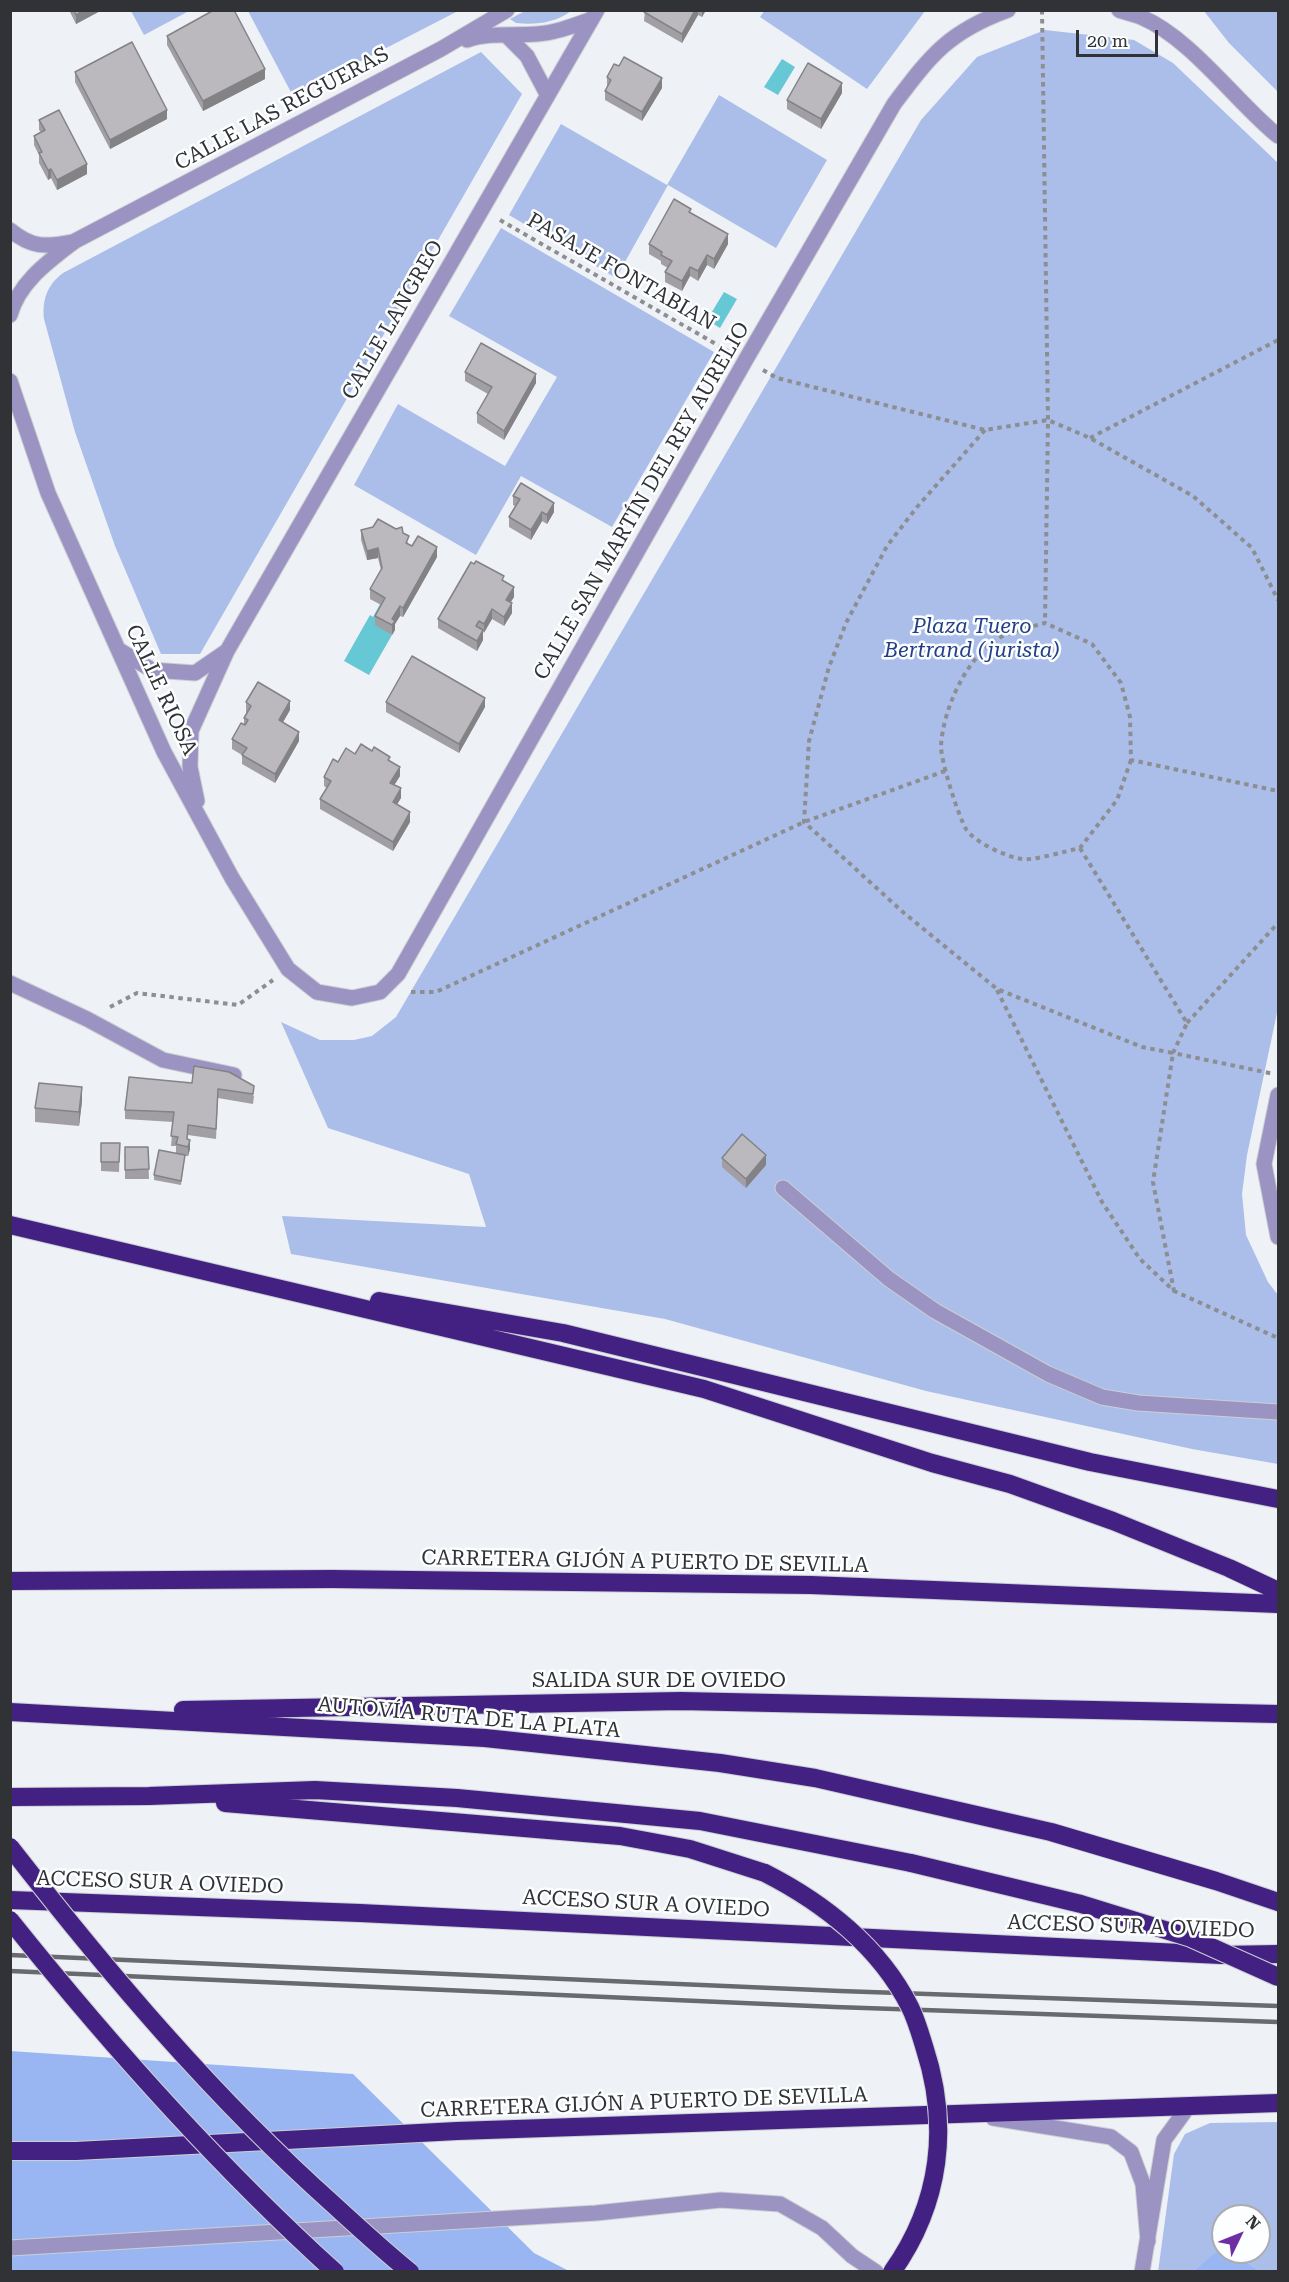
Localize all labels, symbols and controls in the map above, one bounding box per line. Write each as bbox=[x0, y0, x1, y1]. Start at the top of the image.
scale bar bbox=[1079, 18, 1162, 56]
text: 20 m bbox=[1087, 30, 1128, 51]
street label: CALLE LAS REGUERAS bbox=[171, 42, 393, 176]
street label: PASAJE FONTABIAN bbox=[522, 208, 720, 336]
street label: CALLE LANGREO bbox=[337, 236, 449, 404]
street label: CALLE SAN MARTÍN DEL REY AURELIO bbox=[529, 318, 755, 684]
park label: Plaza Tuero Bertrand (jurista) bbox=[884, 614, 1060, 664]
street label: CALLE RIOSA bbox=[120, 621, 202, 759]
street label: CARRETERA GIJÓN A PUERTO DE SEVILLA bbox=[421, 1545, 869, 1579]
street label: SALIDA SUR DE OVIEDO bbox=[532, 1668, 786, 1694]
street label: AUTOVÍA RUTA DE LA PLATA bbox=[316, 1692, 622, 1744]
street label: ACCESO SUR A OVIEDO bbox=[36, 1866, 284, 1900]
street label: ACCESO SUR A OVIEDO bbox=[522, 1885, 770, 1923]
street label: ACCESO SUR A OVIEDO bbox=[1007, 1910, 1255, 1944]
street label: CARRETERA GIJÓN A PUERTO DE SEVILLA bbox=[420, 2083, 868, 2123]
north arrow bbox=[1211, 2204, 1271, 2264]
text: N bbox=[1242, 2212, 1264, 2234]

